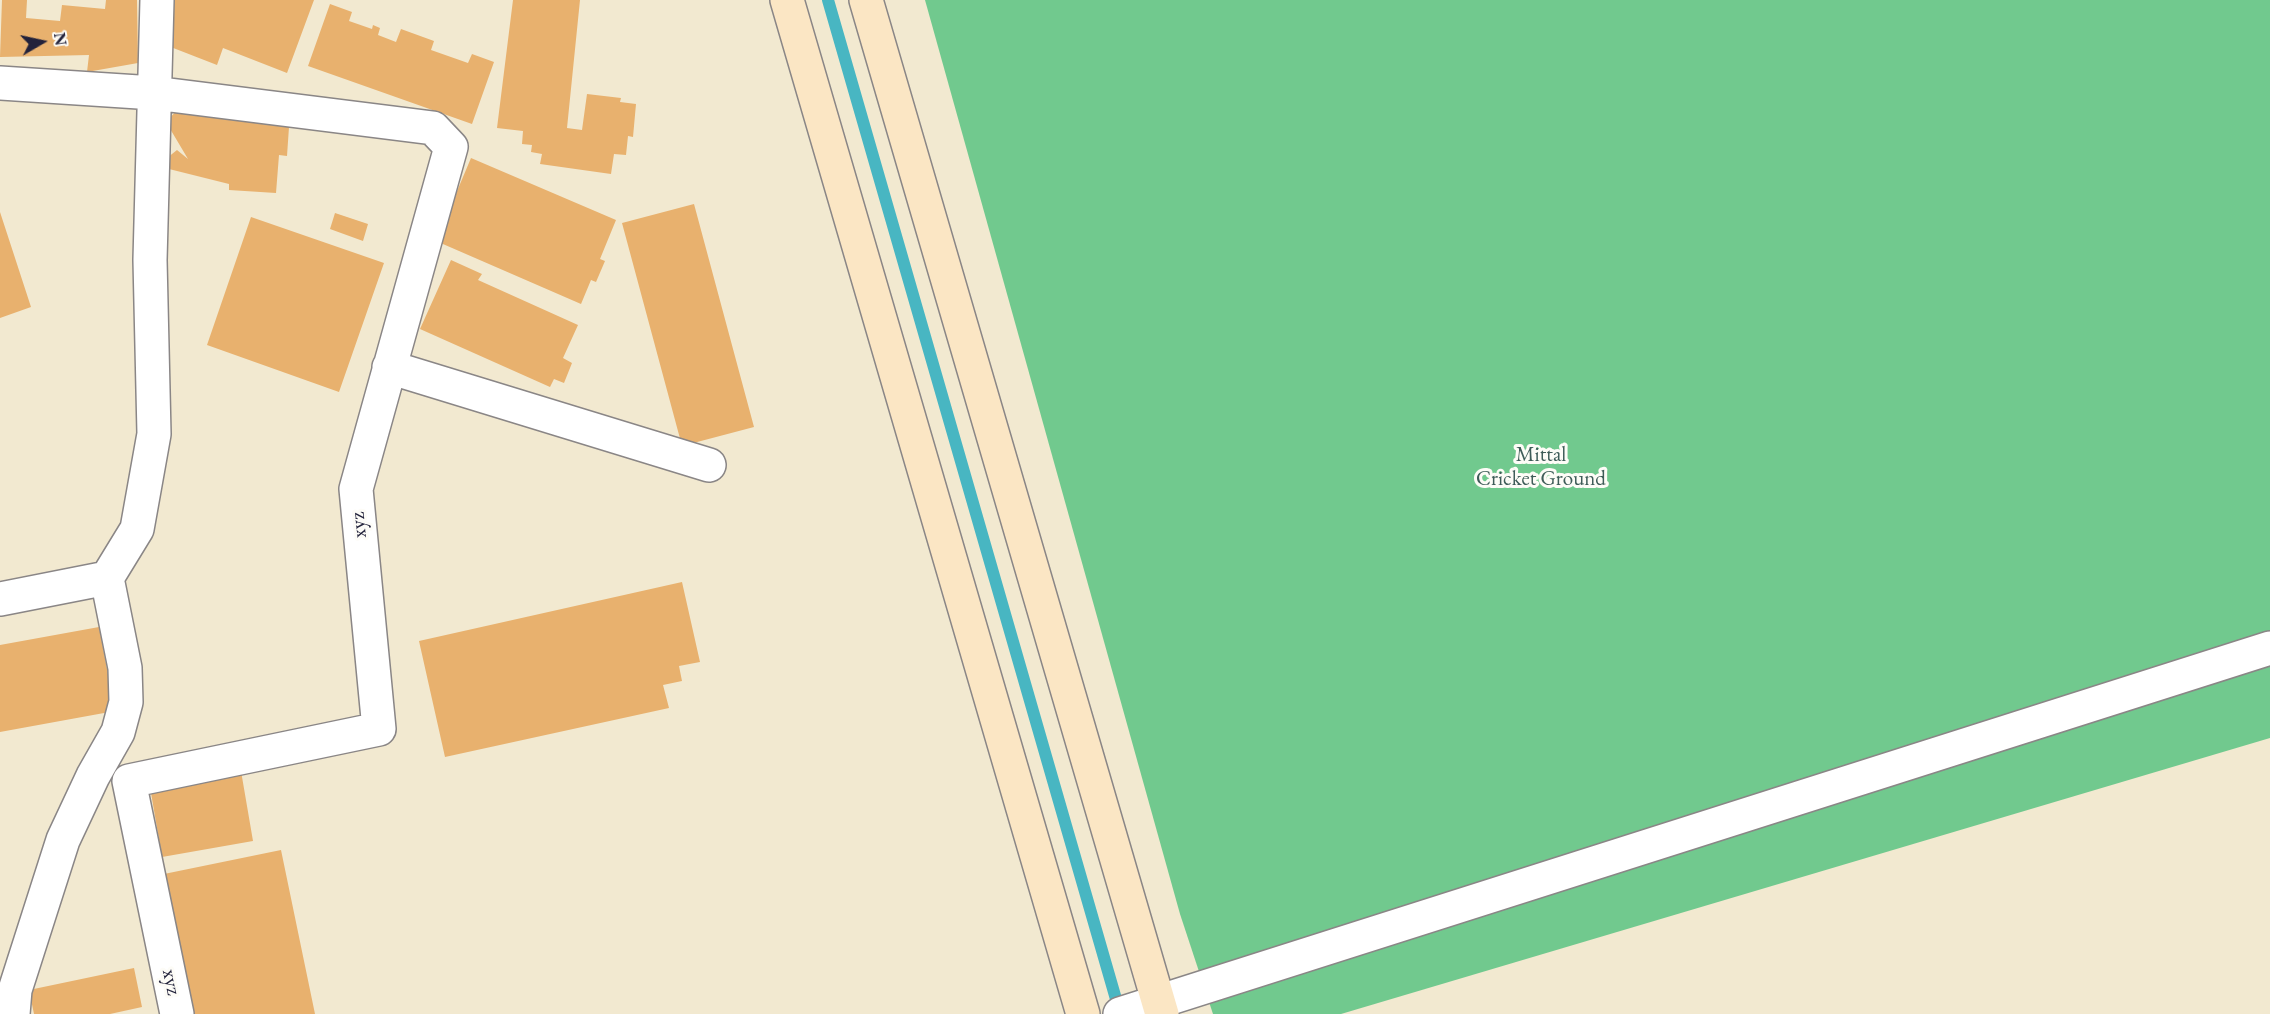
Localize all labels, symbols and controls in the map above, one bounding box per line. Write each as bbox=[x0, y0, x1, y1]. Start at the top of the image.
north arrow bbox=[12, 12, 72, 72]
text: N bbox=[49, 31, 72, 47]
park label: Mittal Cricket Ground bbox=[1476, 442, 1606, 492]
street label: xyz bbox=[345, 511, 373, 539]
street label: xyz bbox=[156, 967, 186, 997]

